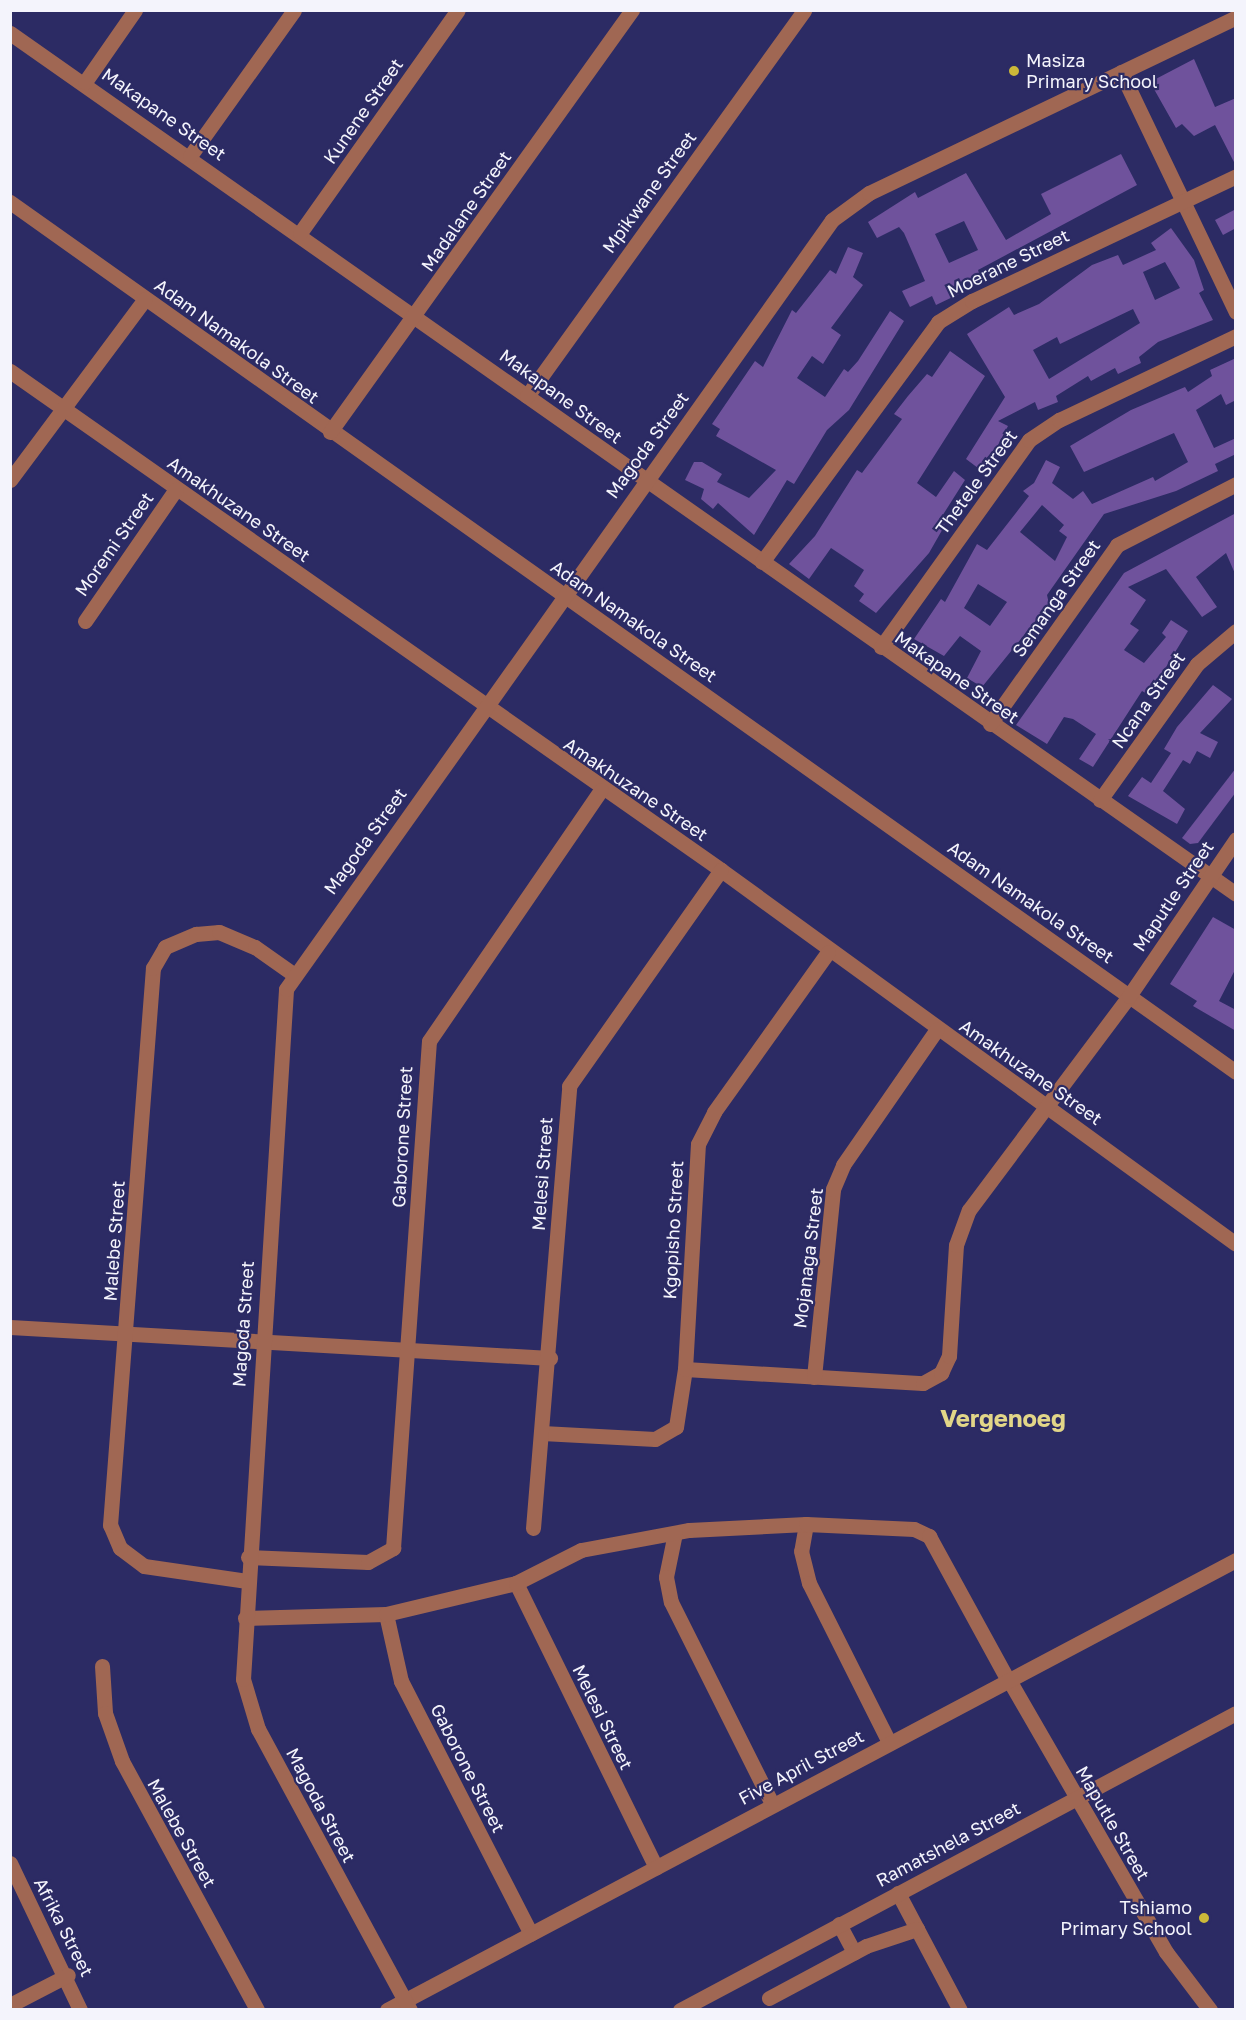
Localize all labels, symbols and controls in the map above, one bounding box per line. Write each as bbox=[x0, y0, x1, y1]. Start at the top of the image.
place label: Masiza Primary School bbox=[1026, 50, 1158, 92]
street label: Kunene Street bbox=[319, 54, 407, 168]
street label: Makapane Street bbox=[98, 63, 230, 165]
marker: Masiza Primary School bbox=[1007, 64, 1021, 78]
street label: Mpikwane Street bbox=[598, 127, 700, 257]
street label: Madalane Street bbox=[416, 147, 516, 275]
street label: Moerane Street bbox=[943, 224, 1073, 302]
street label: Adam Namakola Street bbox=[151, 274, 323, 408]
street label: Makapane Street bbox=[495, 344, 627, 448]
street label: Magoda Street bbox=[601, 387, 693, 503]
street label: Thetele Street bbox=[931, 425, 1021, 539]
street label: Amakhuzane Street bbox=[164, 452, 314, 566]
street label: Moremi Street bbox=[70, 488, 158, 600]
street label: Semanga Street bbox=[1008, 535, 1104, 661]
street label: Adam Namakola Street bbox=[547, 555, 721, 687]
street label: Makapane Street bbox=[891, 626, 1023, 728]
street label: Ncana Street bbox=[1107, 648, 1189, 752]
street label: Amakhuzane Street bbox=[560, 733, 712, 845]
street label: Magoda Street bbox=[319, 783, 411, 899]
street label: Adam Namakola Street bbox=[944, 836, 1118, 968]
street label: Maputle Street bbox=[1128, 837, 1218, 955]
street label: Amakhuzane Street bbox=[956, 1015, 1106, 1129]
street label: Gaborone Street bbox=[388, 1066, 416, 1208]
street label: Melesi Street bbox=[527, 1116, 557, 1232]
street label: Kgopisho Street bbox=[659, 1160, 687, 1300]
street label: Malebe Street bbox=[99, 1180, 129, 1302]
street label: Mojanaga Street bbox=[789, 1186, 827, 1330]
street label: Magoda Street bbox=[228, 1260, 258, 1388]
district label: Vergenoeg bbox=[940, 1404, 1066, 1432]
street label: Melesi Street bbox=[568, 1661, 638, 1773]
street label: Gaborone Street bbox=[426, 1700, 510, 1836]
street label: Five April Street bbox=[735, 1725, 867, 1809]
street label: Magoda Street bbox=[282, 1744, 360, 1866]
street label: Maputle Street bbox=[1071, 1762, 1155, 1884]
street label: Malebe Street bbox=[143, 1775, 221, 1891]
street label: Ramatshela Street bbox=[872, 1797, 1024, 1891]
street label: Afrika Street bbox=[30, 1874, 98, 1980]
place label: Tshiamo Primary School bbox=[1060, 1897, 1192, 1940]
marker: Tshiamo Primary School bbox=[1197, 1911, 1211, 1925]

